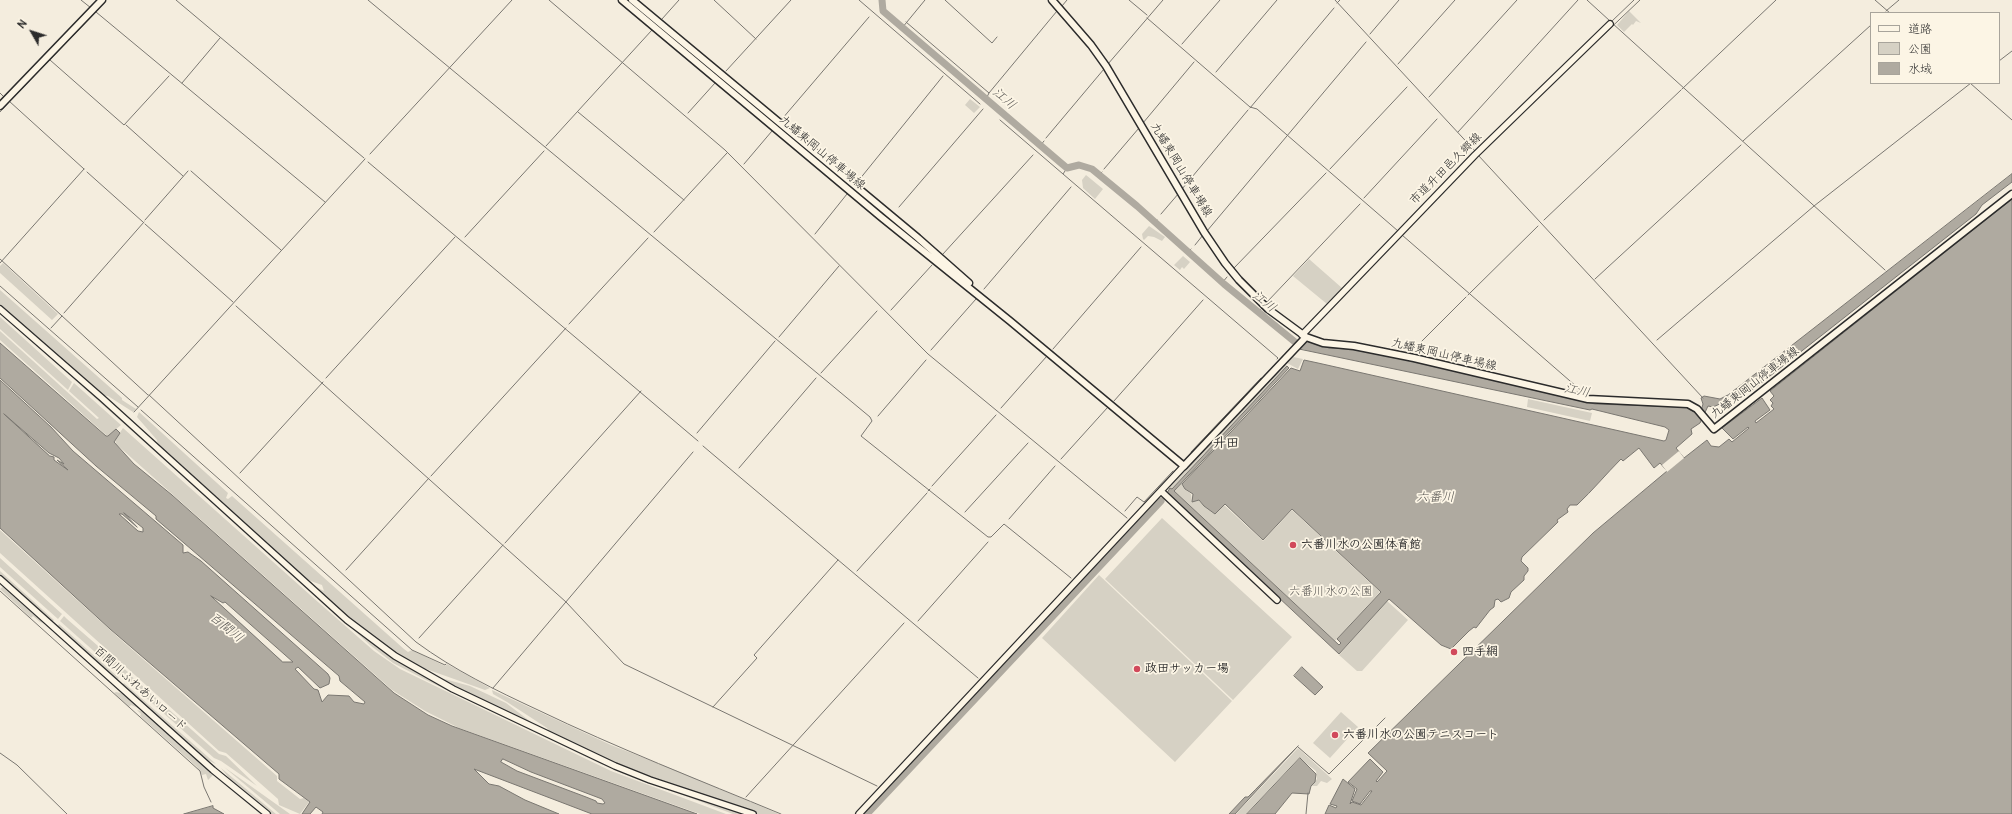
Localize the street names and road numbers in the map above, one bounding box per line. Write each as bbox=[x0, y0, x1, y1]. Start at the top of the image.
street label: 九蟠東岡山停車場線 bbox=[776, 113, 868, 193]
street label: 九蟠東岡山停車場線 bbox=[1147, 120, 1215, 220]
street label: 市道升田邑久郷線 bbox=[1407, 130, 1485, 208]
street label: 九蟠東岡山停車場線 bbox=[1390, 336, 1498, 374]
street label: 九蟠東岡山停車場線 bbox=[1708, 344, 1802, 422]
street label: 百間川ふれあいロード bbox=[91, 644, 189, 734]

